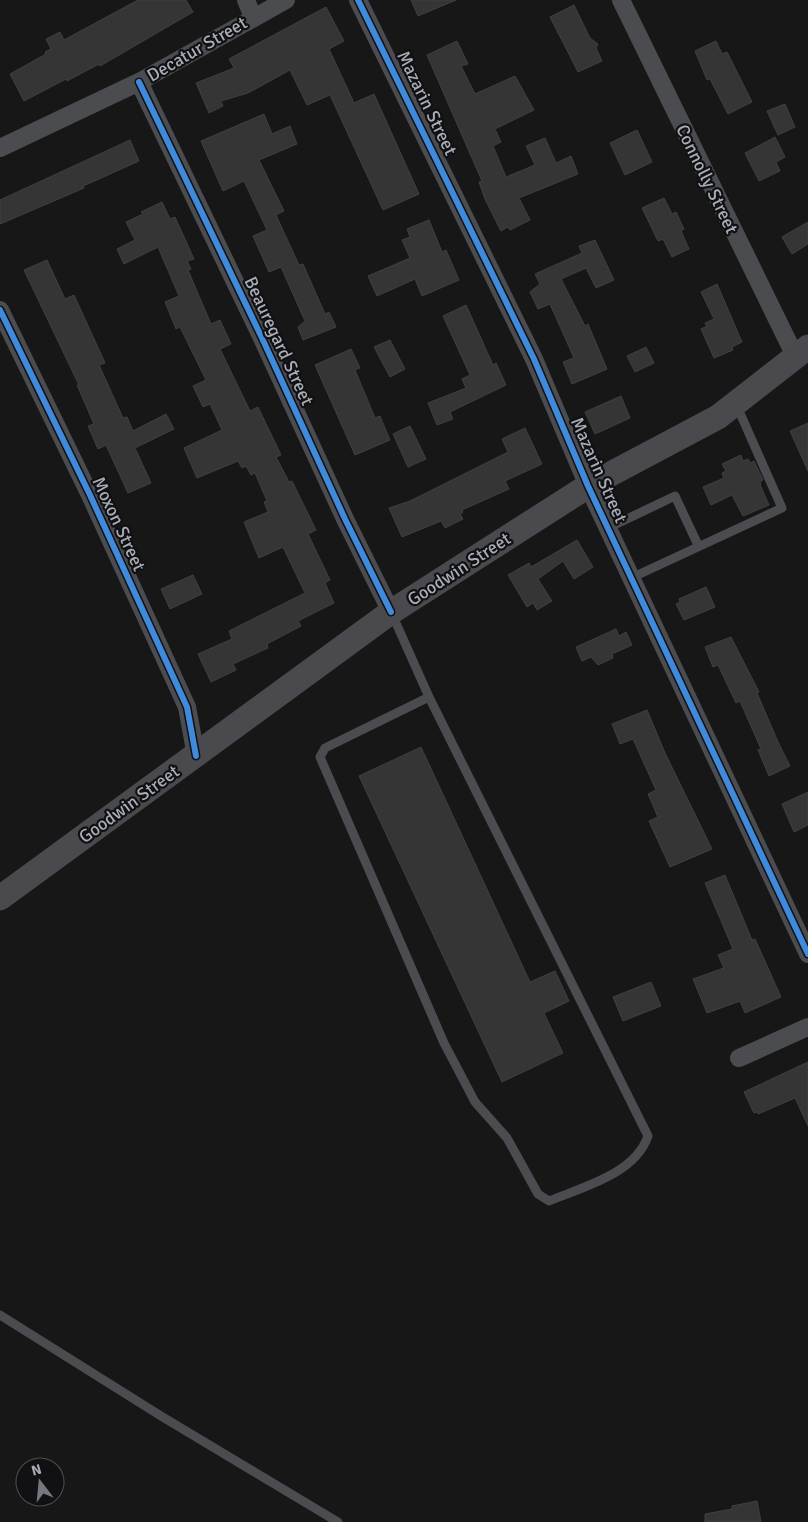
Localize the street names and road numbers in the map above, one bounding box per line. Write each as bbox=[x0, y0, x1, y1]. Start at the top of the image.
street label: Decatur Street bbox=[143, 12, 251, 86]
street label: Mazarin Street bbox=[392, 47, 462, 159]
street label: Connolly Street bbox=[671, 121, 743, 237]
street label: Beauregard Street bbox=[240, 273, 318, 409]
street label: Mazarin Street bbox=[566, 414, 632, 526]
street label: Moxon Street bbox=[88, 473, 150, 575]
street label: Goodwin Street bbox=[403, 527, 515, 611]
street label: Goodwin Street bbox=[75, 760, 183, 848]

